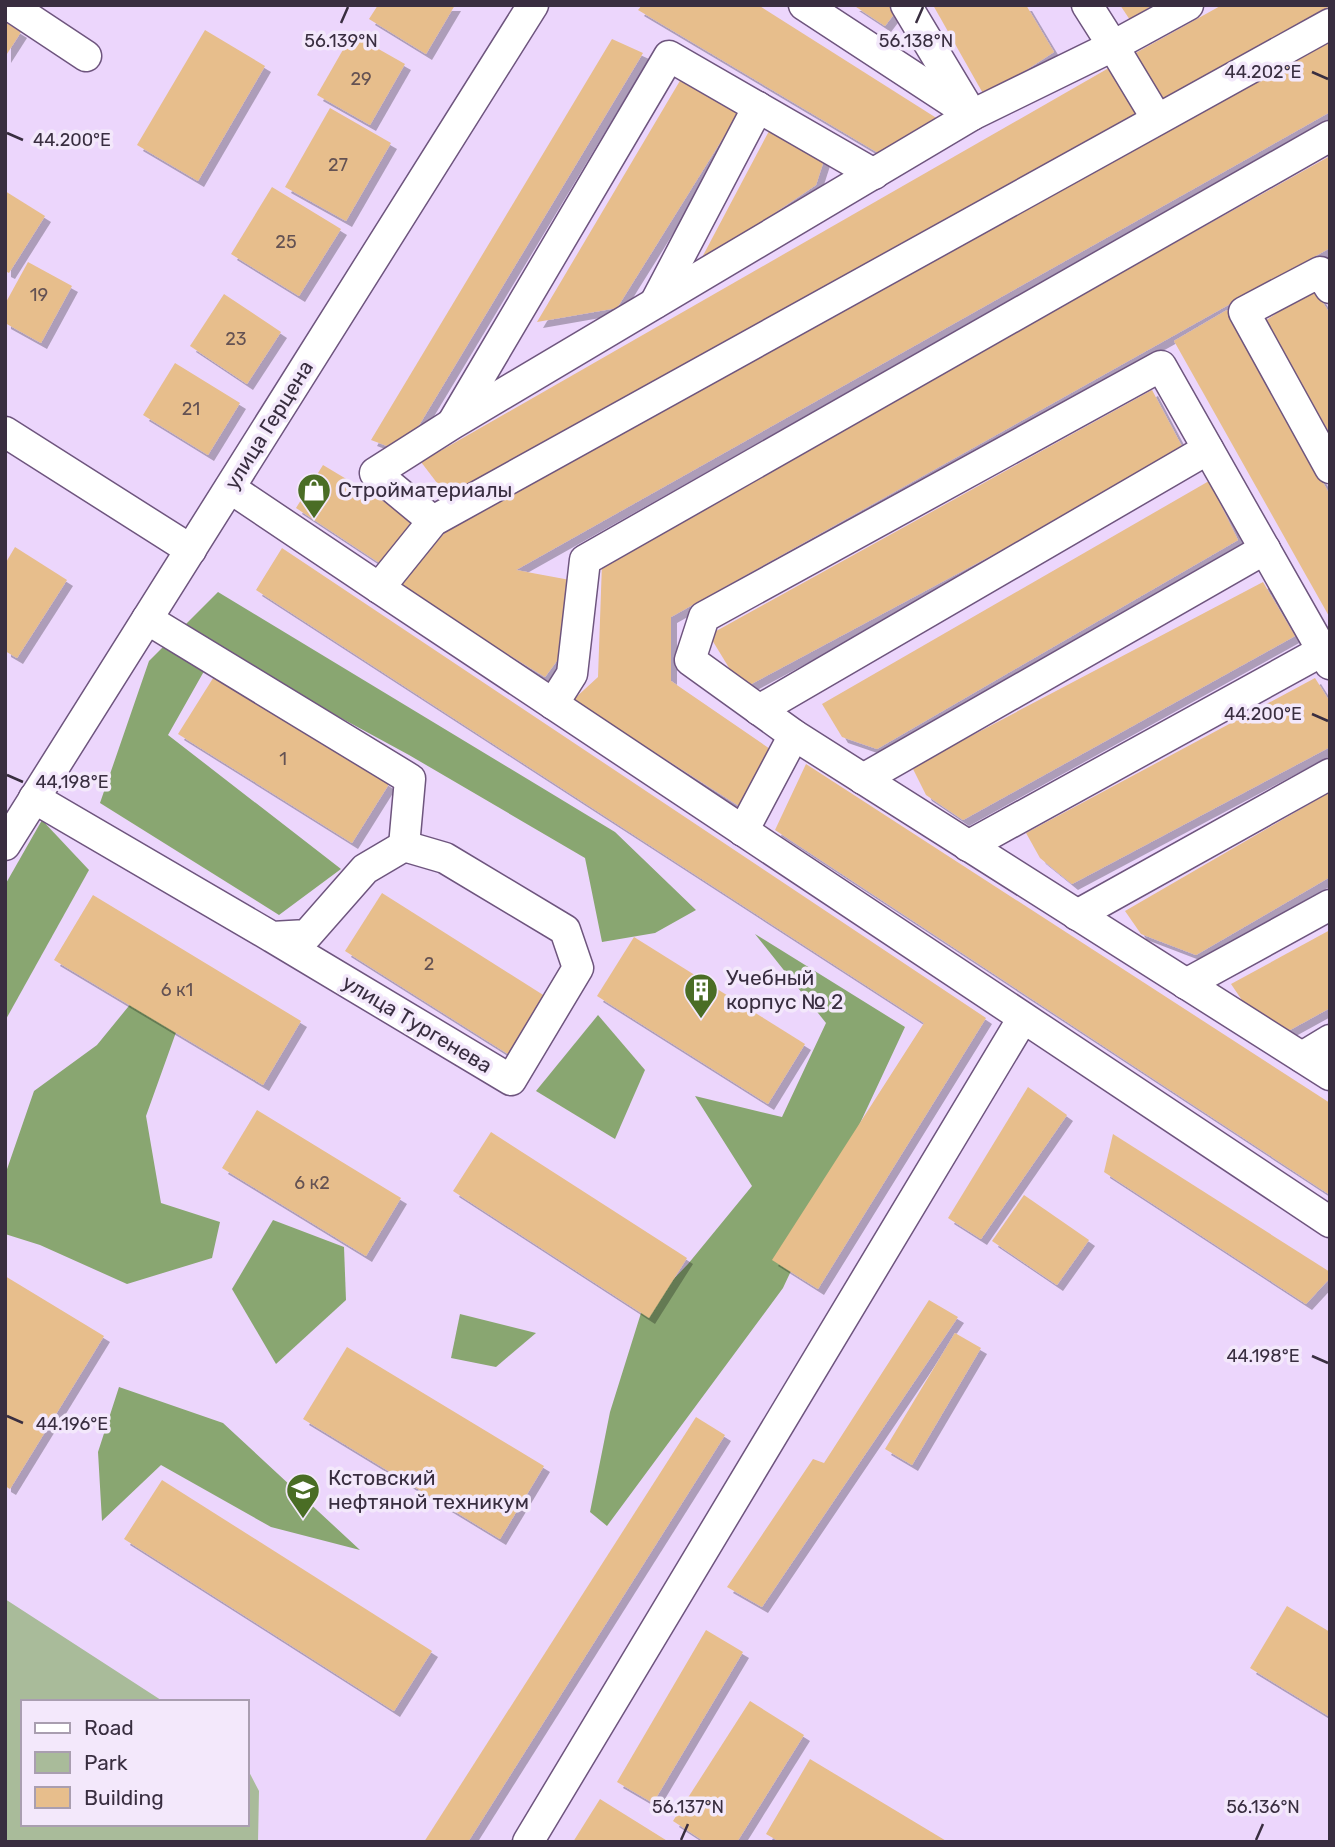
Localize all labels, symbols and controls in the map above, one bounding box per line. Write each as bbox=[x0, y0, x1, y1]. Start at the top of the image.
text: 56.139°N bbox=[304, 30, 378, 52]
text: 56.138°N bbox=[879, 30, 953, 52]
text: 44.202°E bbox=[1224, 61, 1302, 83]
house number: 29 bbox=[350, 68, 372, 90]
text: 44.200°E bbox=[33, 129, 111, 151]
house number: 27 bbox=[328, 154, 348, 176]
house number: 25 bbox=[275, 231, 297, 253]
house number: 19 bbox=[30, 284, 48, 306]
house number: 23 bbox=[225, 328, 247, 350]
street label: улица Герцена bbox=[219, 356, 318, 494]
house number: 21 bbox=[182, 398, 200, 420]
shop icon: Стройматериалы bbox=[295, 471, 333, 520]
place label: Стройматериалы bbox=[338, 477, 512, 502]
text: 44.200°E bbox=[1224, 703, 1302, 725]
house number: 1 bbox=[279, 748, 287, 770]
text: 44.198°E bbox=[35, 771, 109, 793]
house number: 2 bbox=[424, 953, 434, 975]
place label: Учебный корпус № 2 bbox=[726, 965, 843, 1014]
street label: улица Тургенева bbox=[338, 969, 497, 1078]
building icon: Учебный корпус № 2 bbox=[682, 971, 720, 1020]
house number: 6 к1 bbox=[161, 979, 193, 1001]
house number: 6 к2 bbox=[294, 1172, 330, 1194]
text: 44.198°E bbox=[1226, 1345, 1300, 1367]
text: 44.196°E bbox=[36, 1413, 108, 1435]
place label: Кстовский нефтяной техникум bbox=[328, 1465, 529, 1514]
school or university icon: Кстовский нефтяной техникум bbox=[284, 1471, 322, 1520]
legend bbox=[21, 1700, 248, 1826]
text: Road bbox=[84, 1715, 134, 1740]
text: Park bbox=[84, 1750, 128, 1775]
text: Building bbox=[84, 1785, 164, 1810]
text: 56.137°N bbox=[652, 1796, 724, 1818]
text: 56.136°N bbox=[1226, 1796, 1300, 1818]

